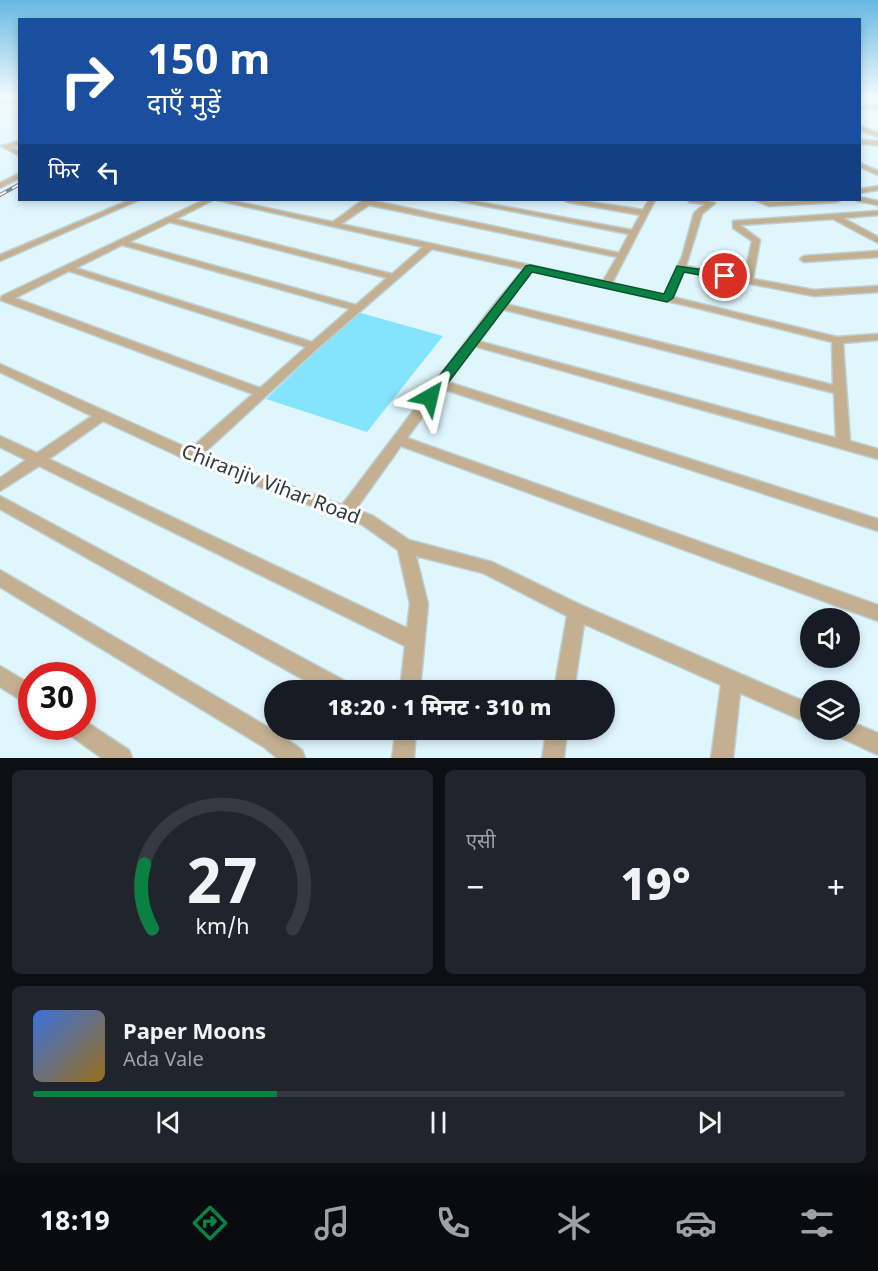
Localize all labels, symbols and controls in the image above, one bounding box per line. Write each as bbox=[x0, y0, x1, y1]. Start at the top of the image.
text: 150 m bbox=[147, 36, 270, 91]
icon: right bbox=[48, 42, 126, 120]
text: दाएँ मुड़ें bbox=[147, 89, 221, 124]
icon: left bbox=[92, 156, 125, 189]
text: फिर bbox=[48, 158, 80, 187]
pin bbox=[699, 250, 750, 301]
icon: arrive bbox=[708, 259, 741, 292]
position arrow bbox=[398, 365, 462, 429]
street label: Chiranjiv Vihar Road bbox=[177, 440, 363, 532]
map controls bbox=[800, 608, 860, 740]
button: sound bbox=[800, 608, 860, 668]
speed limit sign: 30 bbox=[18, 662, 96, 740]
button: layers bbox=[800, 680, 860, 740]
text: 18:20 · 1 मिनट · 310 m bbox=[327, 695, 552, 724]
text: एसी bbox=[466, 830, 496, 856]
text: 27 bbox=[187, 847, 258, 928]
text: 19° bbox=[620, 860, 691, 918]
text: − bbox=[466, 868, 484, 911]
text: + bbox=[827, 868, 845, 911]
text: km/h bbox=[196, 915, 249, 943]
text: Paper Moons bbox=[123, 1019, 266, 1048]
text: Ada Vale bbox=[123, 1048, 204, 1074]
icon: previous bbox=[152, 1106, 185, 1139]
icon: pause bbox=[422, 1106, 455, 1139]
icon: next bbox=[693, 1106, 726, 1139]
icon: directions bbox=[189, 1202, 231, 1244]
icon: music bbox=[311, 1202, 353, 1244]
icon: phone bbox=[432, 1202, 474, 1244]
icon: climate bbox=[553, 1202, 595, 1244]
icon: car bbox=[675, 1202, 717, 1244]
icon: filters bbox=[796, 1202, 838, 1244]
text: 18:19 bbox=[40, 1206, 110, 1241]

